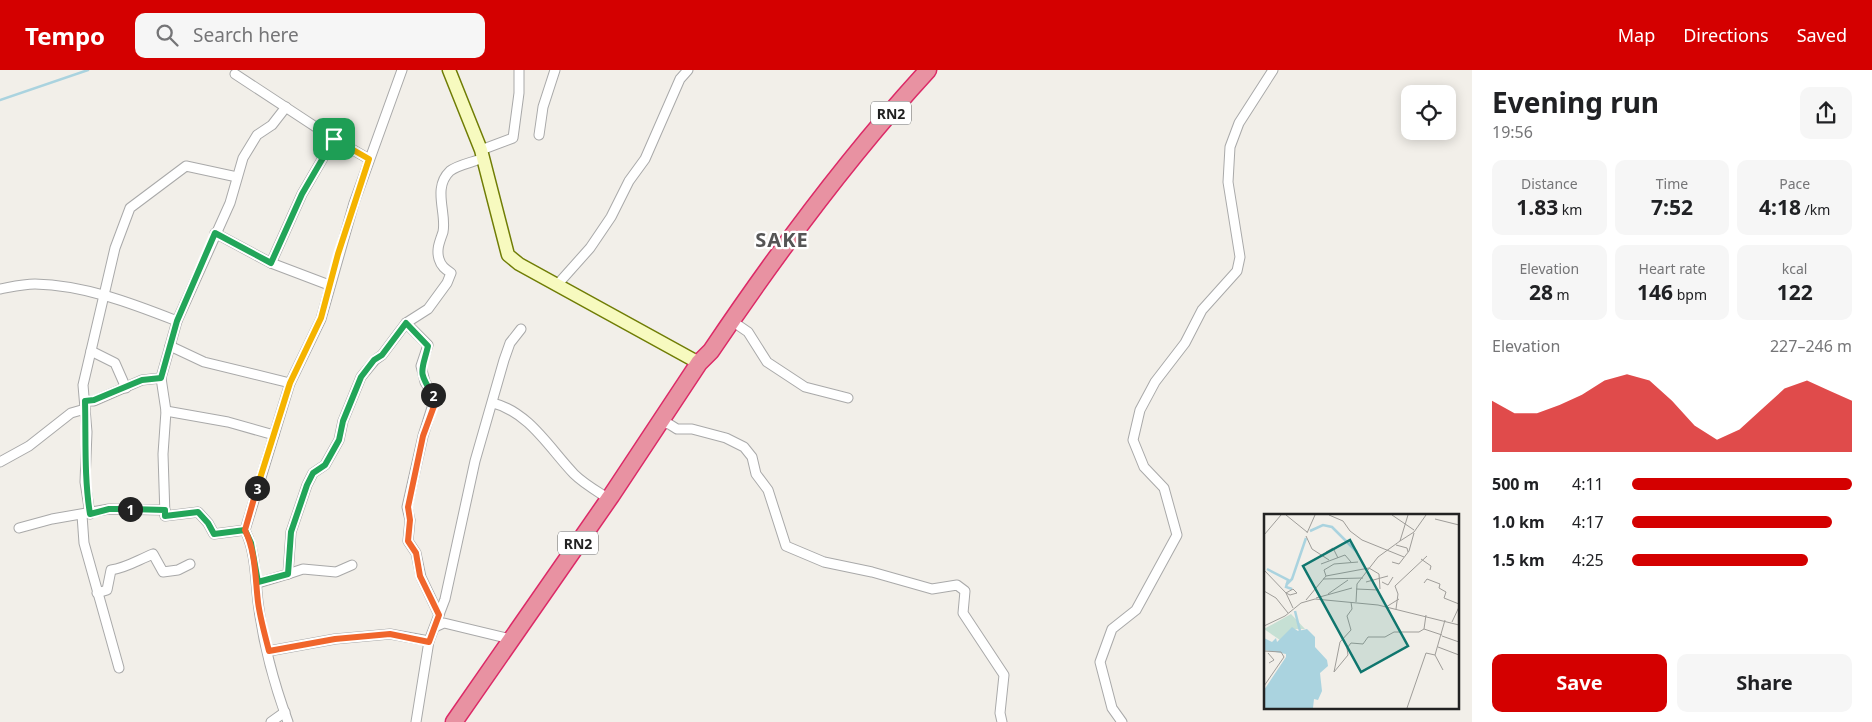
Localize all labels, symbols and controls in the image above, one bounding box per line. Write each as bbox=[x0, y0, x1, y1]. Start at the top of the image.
search box bbox=[135, 13, 485, 58]
text: Tempo bbox=[25, 19, 105, 52]
icon: search bbox=[153, 21, 181, 49]
text: Search here bbox=[193, 22, 299, 48]
text: Map bbox=[1618, 23, 1655, 47]
text: Directions bbox=[1683, 23, 1769, 47]
text: Saved bbox=[1797, 23, 1847, 47]
text: Evening run bbox=[1492, 83, 1659, 121]
map controls bbox=[1401, 85, 1456, 140]
button: locate bbox=[1401, 85, 1456, 140]
button: share bbox=[1800, 87, 1852, 139]
road number: RN2 bbox=[871, 102, 911, 124]
pin bbox=[313, 118, 355, 160]
text: 19:56 bbox=[1492, 121, 1533, 143]
icon: arrive bbox=[320, 125, 348, 153]
text: Distance bbox=[1521, 174, 1578, 193]
text: Time bbox=[1656, 174, 1688, 193]
text: Pace bbox=[1779, 174, 1810, 193]
text: 1.83 bbox=[1516, 193, 1558, 221]
text: 7:52 bbox=[1651, 193, 1693, 221]
text: 4:18 bbox=[1759, 193, 1801, 221]
text: km bbox=[1558, 200, 1582, 219]
text: /km bbox=[1801, 200, 1830, 219]
district label: SAKE bbox=[755, 226, 809, 253]
text: Elevation bbox=[1519, 259, 1579, 278]
text: Heart rate bbox=[1639, 259, 1705, 278]
text: kcal bbox=[1782, 259, 1807, 278]
text: 28 bbox=[1529, 278, 1553, 306]
text: 146 bbox=[1637, 278, 1673, 306]
text: 122 bbox=[1777, 278, 1813, 306]
text: m bbox=[1553, 285, 1570, 304]
text: bpm bbox=[1673, 285, 1707, 304]
text: Elevation bbox=[1492, 335, 1560, 357]
text: 227–246 m bbox=[1770, 335, 1852, 357]
pin: 2 bbox=[420, 382, 446, 408]
text: 2 bbox=[429, 386, 438, 405]
text: 500 m bbox=[1492, 473, 1539, 495]
text: 4:11 bbox=[1572, 473, 1604, 495]
pin: 3 bbox=[244, 476, 270, 500]
text: 3 bbox=[253, 479, 262, 498]
pin: 1 bbox=[118, 496, 142, 522]
text: 1 bbox=[126, 500, 135, 519]
text: 1.0 km bbox=[1492, 511, 1544, 533]
text: 4:17 bbox=[1572, 511, 1604, 533]
inset map bbox=[1264, 514, 1460, 710]
road number: RN2 bbox=[558, 532, 598, 554]
text: 1.5 km bbox=[1492, 549, 1544, 571]
text: 4:25 bbox=[1572, 549, 1604, 571]
button: Save bbox=[1492, 654, 1667, 712]
button: Share bbox=[1677, 654, 1852, 712]

